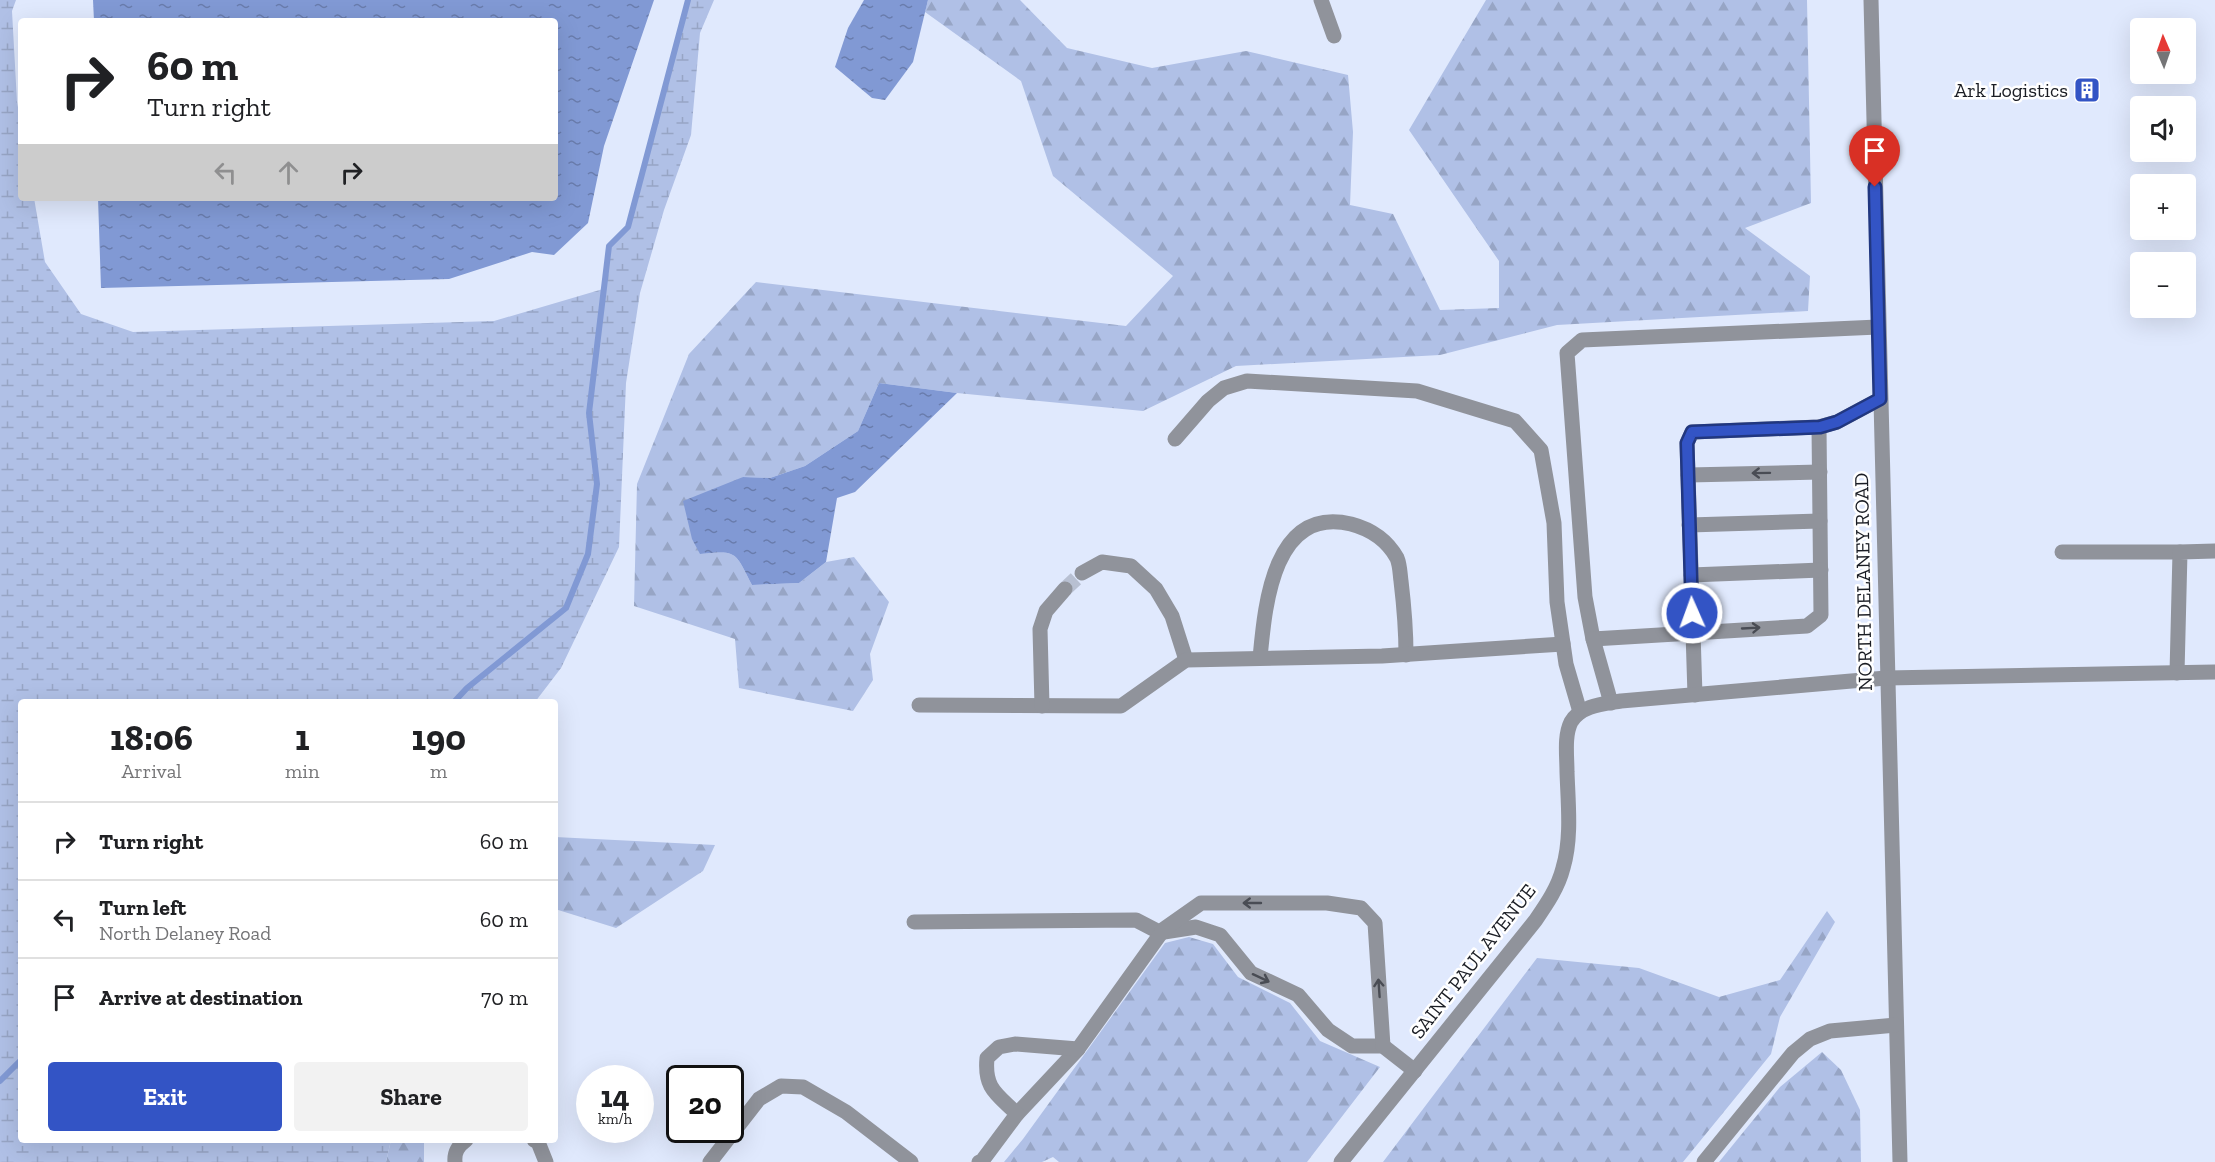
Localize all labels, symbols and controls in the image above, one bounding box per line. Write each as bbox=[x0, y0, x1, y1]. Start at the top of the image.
north arrow bbox=[2130, 18, 2196, 84]
map controls bbox=[2130, 18, 2196, 318]
text: 60 m bbox=[147, 40, 238, 91]
icon: right bbox=[48, 42, 126, 120]
building icon: Ark Logistics bbox=[2072, 75, 2102, 105]
place label: Ark Logistics bbox=[1954, 78, 2068, 102]
text: Turn right bbox=[147, 91, 271, 123]
button: sound bbox=[2130, 96, 2196, 162]
pin bbox=[1849, 125, 1900, 187]
icon: arrive bbox=[1858, 134, 1891, 167]
icon: left bbox=[209, 156, 242, 189]
icon: ahead bbox=[272, 156, 305, 189]
icon: right bbox=[335, 156, 368, 189]
button: + bbox=[2130, 174, 2196, 240]
button: − bbox=[2130, 252, 2196, 318]
one-way arrow bbox=[1752, 467, 1772, 479]
street label: NORTH DELANEY ROAD bbox=[1849, 473, 1877, 691]
position arrow bbox=[1660, 581, 1724, 645]
one-way arrow bbox=[1741, 623, 1761, 634]
text: 18:06 bbox=[110, 716, 193, 759]
text: 1 bbox=[295, 716, 309, 759]
text: 190 bbox=[411, 716, 466, 759]
text: Arrival bbox=[121, 759, 182, 783]
text: min bbox=[285, 759, 319, 783]
text: m bbox=[430, 759, 447, 783]
icon: right bbox=[48, 825, 81, 858]
text: Turn right bbox=[99, 828, 203, 855]
text: 60 m bbox=[480, 828, 528, 855]
street label: SAINT PAUL AVENUE bbox=[1405, 879, 1541, 1043]
text: Turn left bbox=[99, 894, 186, 921]
one-way arrow bbox=[1243, 897, 1263, 909]
icon: left bbox=[48, 903, 81, 936]
text: 60 m bbox=[480, 906, 528, 933]
text: North Delaney Road bbox=[99, 921, 271, 945]
one-way arrow bbox=[1252, 973, 1270, 984]
one-way arrow bbox=[1374, 978, 1385, 998]
icon: arrive bbox=[48, 981, 81, 1014]
text: Arrive at destination bbox=[99, 984, 302, 1011]
text: 70 m bbox=[481, 984, 528, 1011]
button: Exit bbox=[48, 1062, 282, 1131]
button: Share bbox=[294, 1062, 528, 1131]
speed limit sign: 20 bbox=[666, 1065, 744, 1143]
text: 14 bbox=[600, 1079, 630, 1115]
text: km/h bbox=[598, 1110, 632, 1128]

